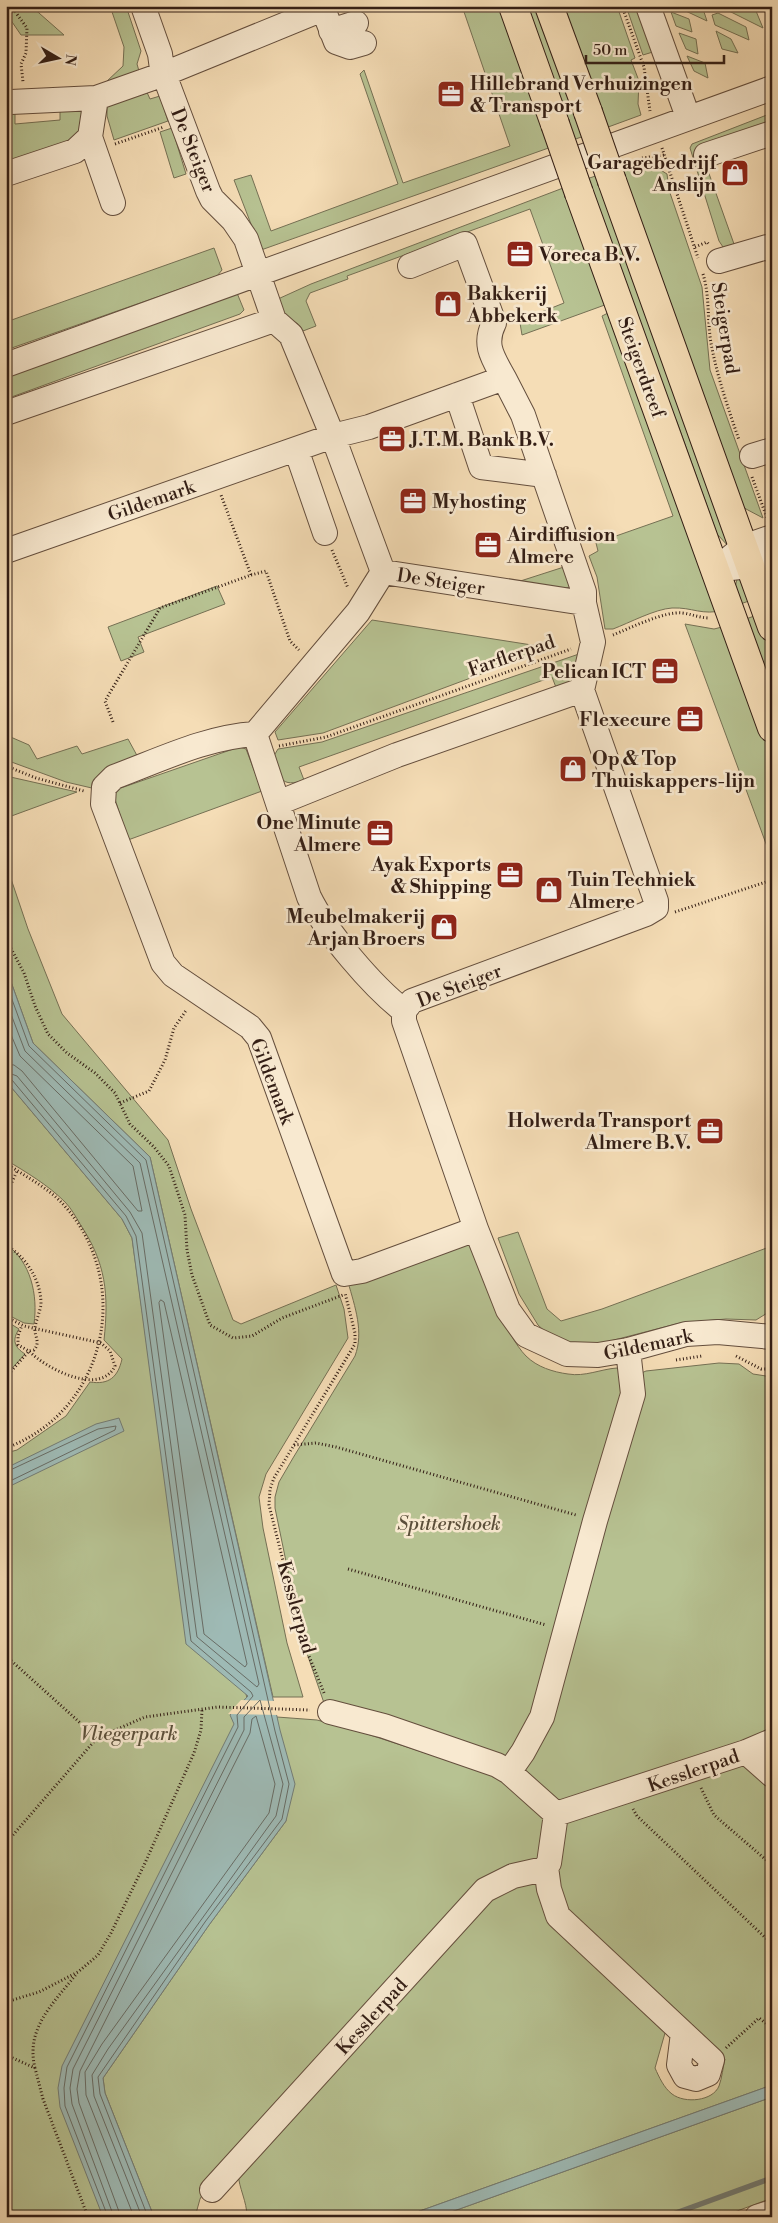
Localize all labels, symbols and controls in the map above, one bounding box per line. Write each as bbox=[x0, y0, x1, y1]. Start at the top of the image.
north arrow bbox=[32, 32, 82, 82]
scale bar bbox=[586, 32, 723, 64]
text: 50 m bbox=[593, 41, 627, 60]
text: N bbox=[60, 53, 80, 67]
place label: Hillebrand Verhuizingen & Transport bbox=[470, 72, 693, 118]
office icon: Hillebrand Verhuizingen & Transport bbox=[436, 79, 466, 109]
street label: De Steiger bbox=[165, 105, 221, 196]
place label: Garagebedrijf Anslijn bbox=[587, 151, 718, 197]
shop icon: Garagebedrijf Anslijn bbox=[720, 158, 750, 188]
office icon: Voreca B.V. bbox=[505, 239, 535, 269]
place label: Voreca B.V. bbox=[538, 243, 640, 267]
street label: Steigerpad bbox=[706, 281, 744, 376]
place label: Bakkerij Abbekerk bbox=[466, 282, 558, 328]
shop icon: Bakkerij Abbekerk bbox=[433, 289, 463, 319]
street label: Steigerdreef bbox=[612, 314, 671, 422]
office icon: J.T.M. Bank B.V. bbox=[377, 424, 407, 454]
place label: J.T.M. Bank B.V. bbox=[408, 428, 554, 452]
street label: Gildemark bbox=[105, 475, 199, 527]
office icon: Myhosting bbox=[398, 486, 428, 516]
place label: Myhosting bbox=[432, 490, 527, 514]
place label: Airdiffusion Almere bbox=[506, 523, 616, 569]
office icon: Airdiffusion Almere bbox=[473, 530, 503, 560]
street label: De Steiger bbox=[395, 563, 487, 601]
street label: Farflerpad bbox=[465, 630, 558, 682]
office icon: Pelican ICT bbox=[650, 656, 680, 686]
place label: Pelican ICT bbox=[542, 660, 646, 684]
office icon: Flexecure bbox=[675, 704, 705, 734]
place label: Flexecure bbox=[579, 708, 671, 732]
place label: Op & Top Thuiskappers-lijn bbox=[592, 747, 755, 793]
shop icon: Op & Top Thuiskappers-lijn bbox=[558, 754, 588, 784]
place label: One Minute Almere bbox=[257, 811, 361, 857]
office icon: One Minute Almere bbox=[365, 818, 395, 848]
place label: Ayak Exports & Shipping bbox=[370, 853, 492, 899]
office icon: Ayak Exports & Shipping bbox=[495, 860, 525, 890]
place label: Tuin Techniek Almere bbox=[567, 868, 696, 914]
shop icon: Tuin Techniek Almere bbox=[534, 875, 564, 905]
place label: Meubelmakerij Arjan Broers bbox=[286, 905, 425, 951]
shop icon: Meubelmakerij Arjan Broers bbox=[429, 912, 459, 942]
street label: De Steiger bbox=[413, 959, 505, 1013]
street label: Gildemark bbox=[245, 1035, 300, 1129]
place label: Holwerda Transport Almere B.V. bbox=[507, 1109, 691, 1155]
office icon: Holwerda Transport Almere B.V. bbox=[695, 1116, 725, 1146]
street label: Gildemark bbox=[601, 1324, 696, 1366]
park label: Spittershoek bbox=[397, 1512, 501, 1536]
street label: Kesslerpad bbox=[271, 1558, 321, 1657]
park label: Vliegerpark bbox=[81, 1722, 178, 1746]
street label: Kesslerpad bbox=[644, 1744, 743, 1798]
street label: Kesslerpad bbox=[331, 1973, 413, 2060]

